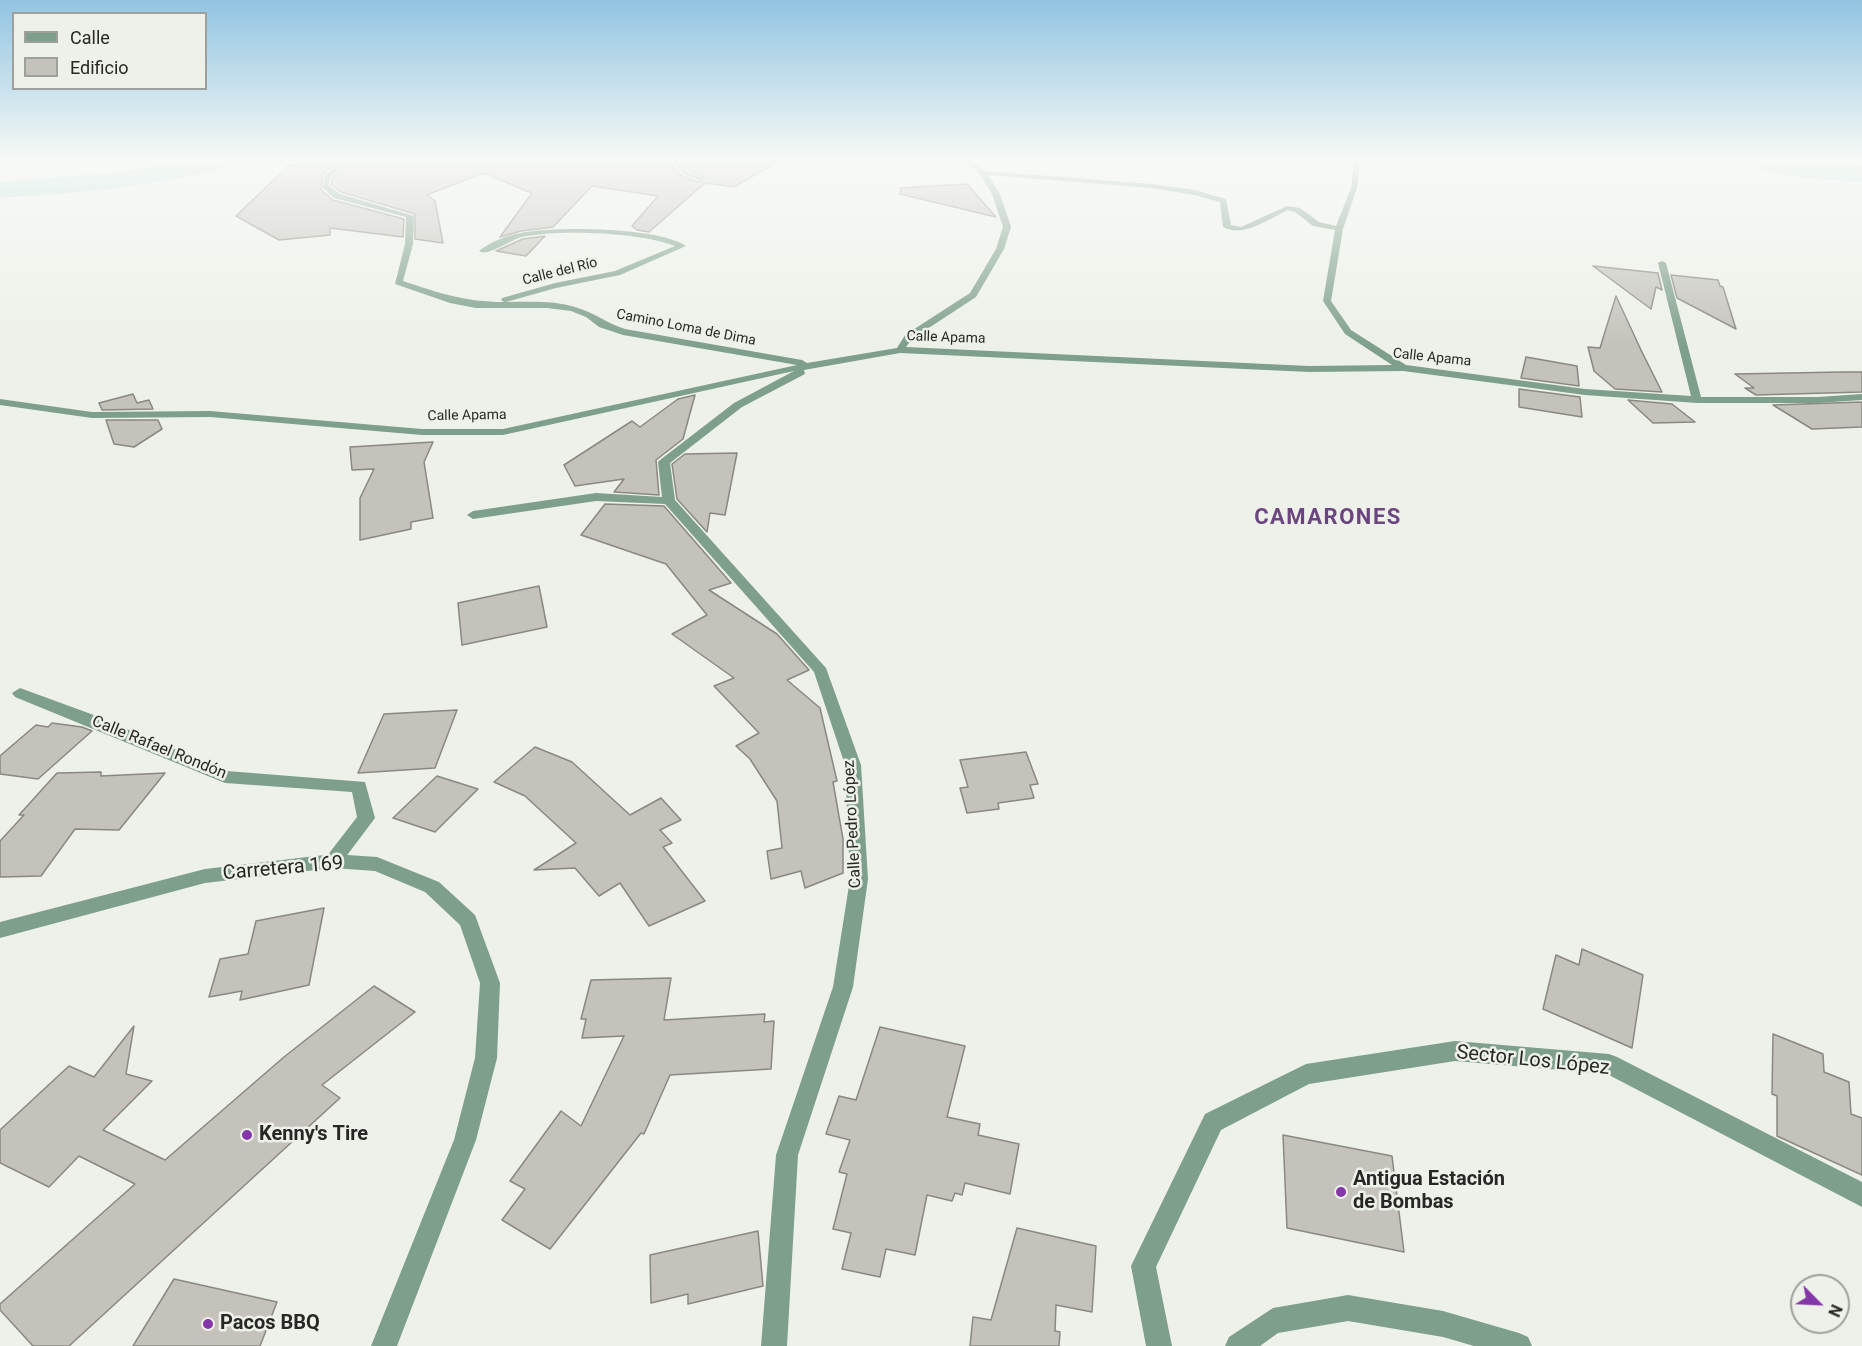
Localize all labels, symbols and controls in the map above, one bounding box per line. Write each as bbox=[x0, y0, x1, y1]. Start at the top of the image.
legend bbox=[12, 12, 207, 90]
text: Calle bbox=[70, 27, 110, 48]
text: Edificio bbox=[70, 57, 129, 78]
street label: Calle del Río bbox=[521, 255, 599, 289]
street label: Camino Loma de Dima bbox=[615, 306, 757, 350]
street label: Calle Apama bbox=[906, 328, 986, 348]
street label: Calle Apama bbox=[1392, 346, 1472, 370]
street label: Calle Apama bbox=[427, 407, 507, 425]
district label: CAMARONES bbox=[1254, 505, 1402, 531]
street label: Calle Rafael Rondón bbox=[89, 712, 229, 784]
street label: Calle Pedro López bbox=[840, 759, 866, 889]
street label: Carretera 169 bbox=[222, 852, 344, 886]
street label: Sector Los López bbox=[1455, 1041, 1611, 1081]
place label: Kenny's Tire bbox=[259, 1123, 368, 1147]
marker: Kenny's Tire bbox=[240, 1128, 254, 1142]
place label: Antigua Estación de Bombas bbox=[1353, 1168, 1505, 1215]
marker: Antigua Estación de Bombas bbox=[1334, 1185, 1348, 1199]
north arrow bbox=[1790, 1274, 1850, 1334]
text: N bbox=[1824, 1302, 1846, 1320]
place label: Pacos BBQ bbox=[220, 1312, 320, 1336]
marker: Pacos BBQ bbox=[201, 1317, 215, 1331]

